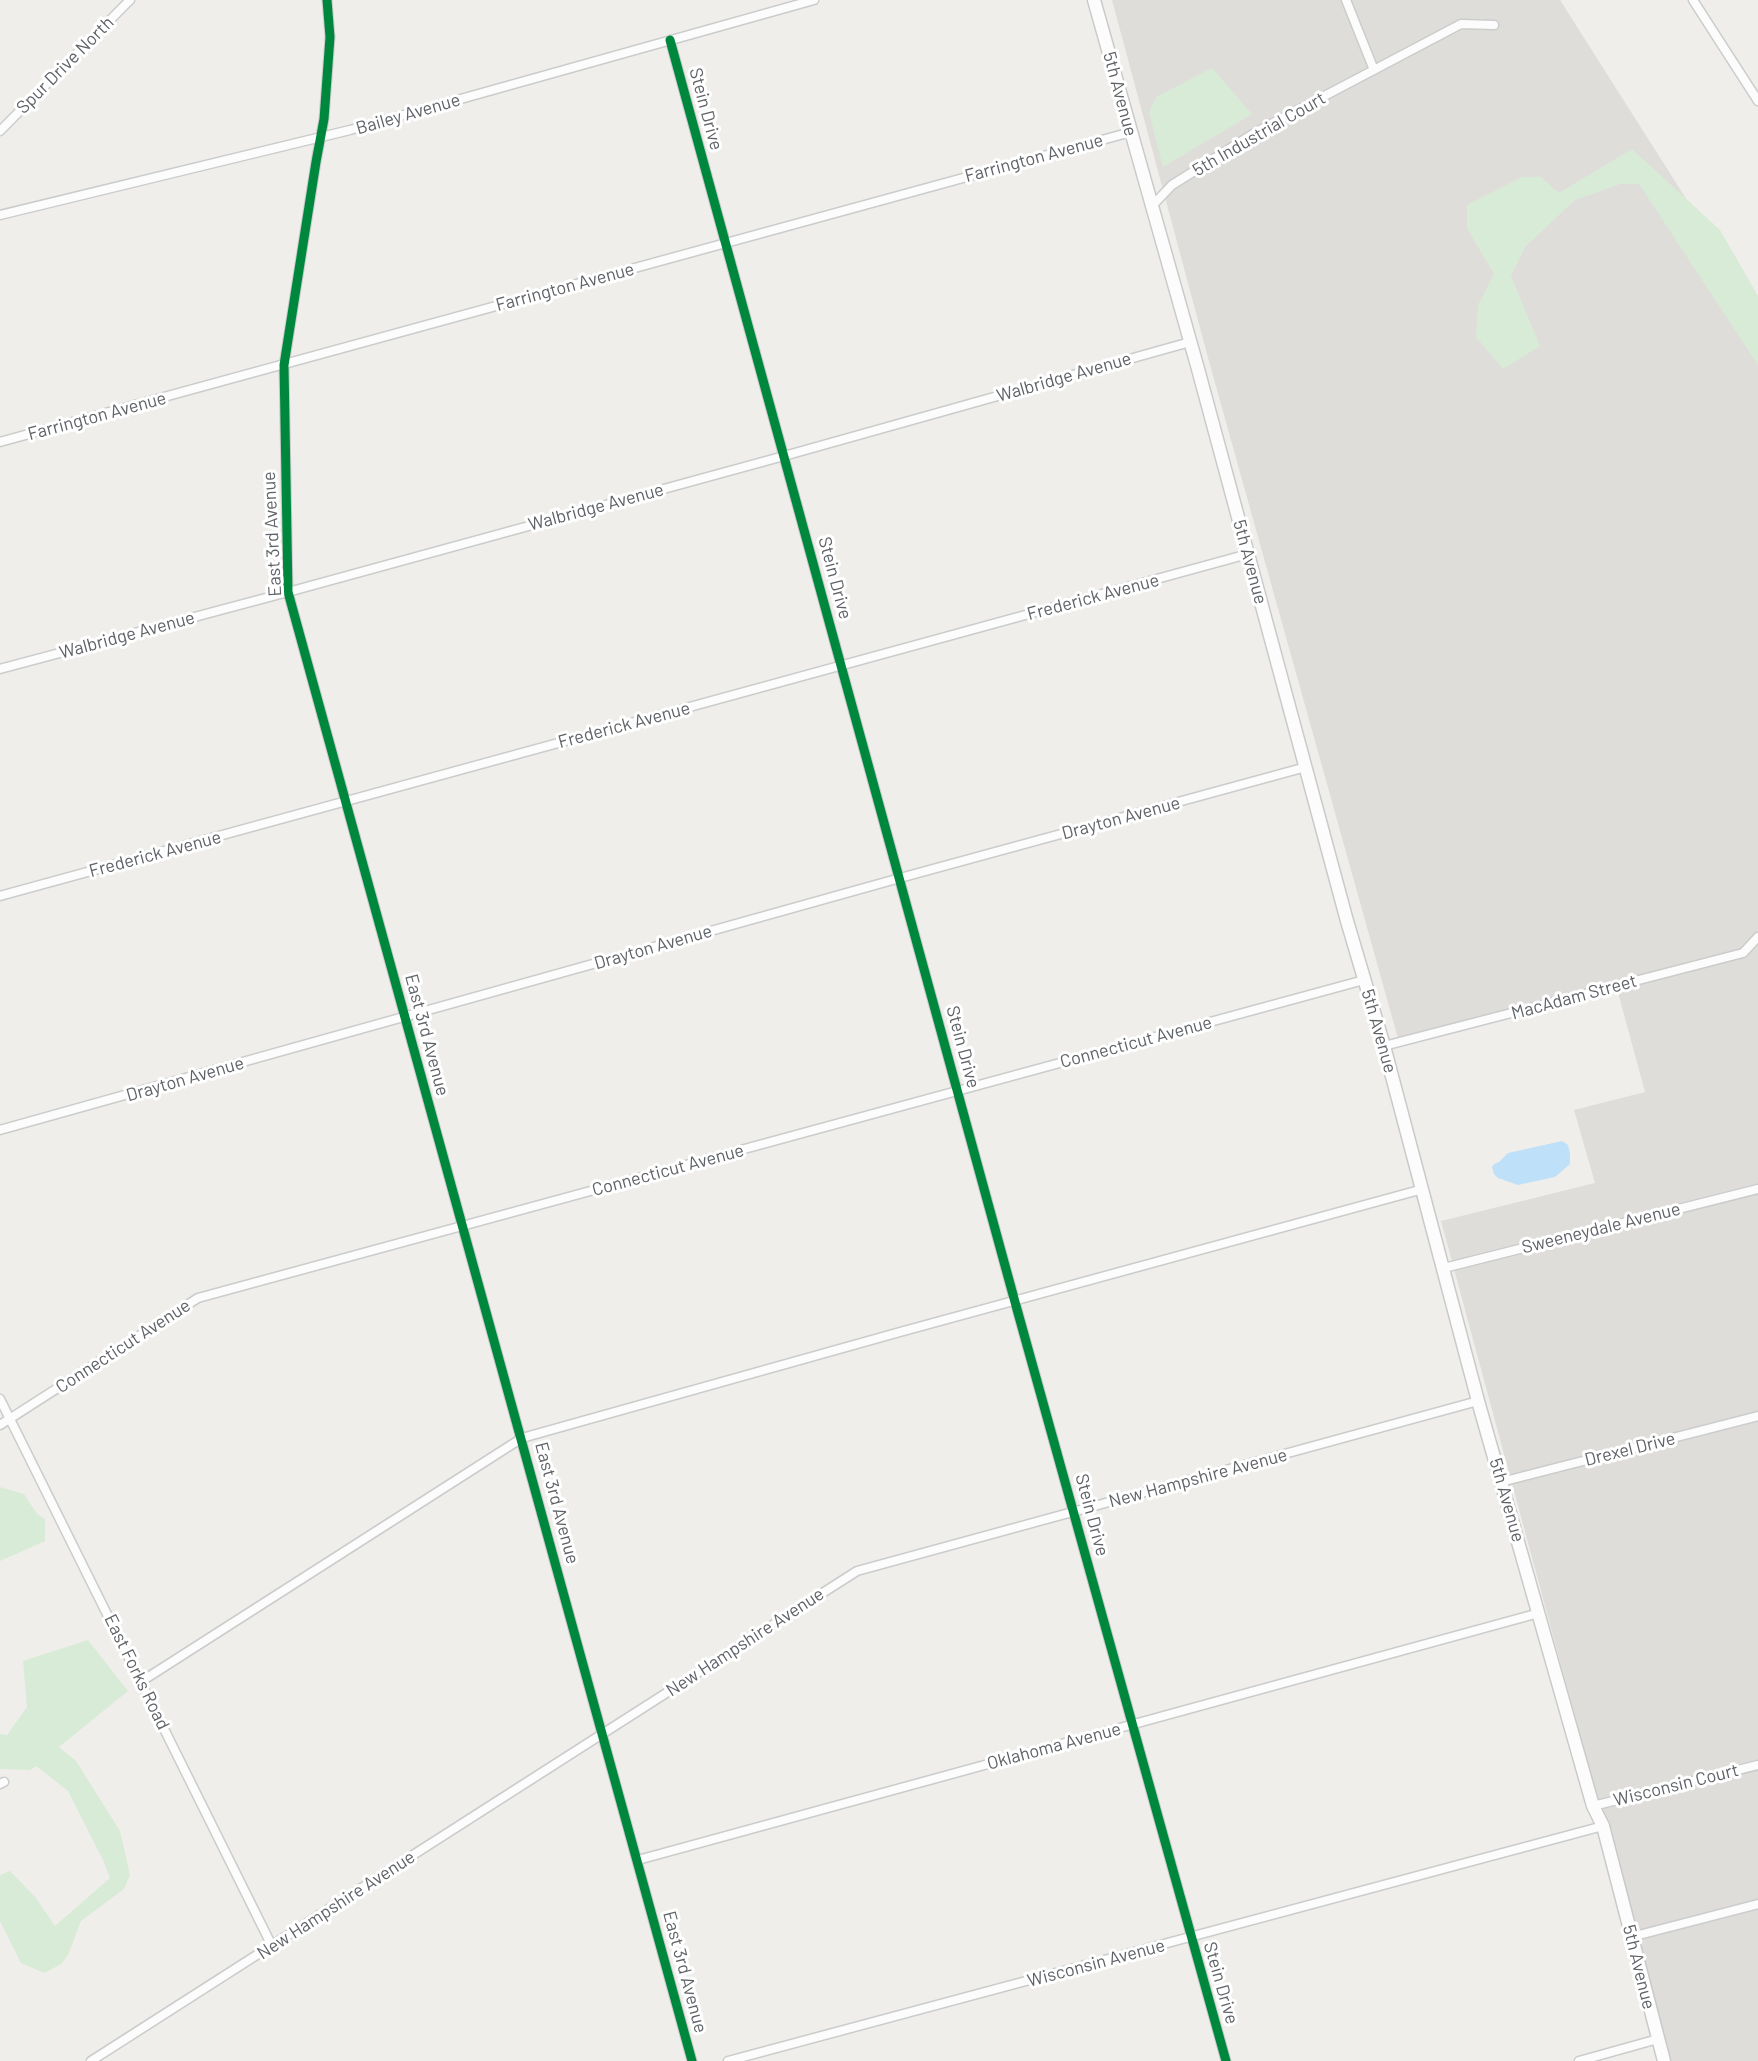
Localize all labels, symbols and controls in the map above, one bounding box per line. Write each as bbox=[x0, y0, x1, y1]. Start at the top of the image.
street label: Spur Drive North bbox=[12, 12, 118, 118]
street label: 5th Avenue bbox=[1098, 50, 1142, 138]
street label: Stein Drive bbox=[685, 65, 727, 153]
street label: 5th Industrial Court bbox=[1189, 87, 1329, 181]
street label: Bailey Avenue bbox=[353, 89, 463, 139]
street label: Farrington Avenue bbox=[962, 129, 1106, 187]
street label: Farrington Avenue bbox=[493, 258, 637, 316]
street label: Walbridge Avenue bbox=[994, 347, 1134, 407]
street label: Farrington Avenue bbox=[25, 387, 169, 445]
street label: East 3rd Avenue bbox=[258, 471, 286, 597]
street label: Walbridge Avenue bbox=[526, 479, 666, 535]
street label: 5th Avenue bbox=[1228, 518, 1272, 606]
street label: Stein Drive bbox=[814, 534, 856, 622]
street label: Frederick Avenue bbox=[1025, 569, 1161, 625]
street label: Walbridge Avenue bbox=[57, 607, 197, 663]
street label: Frederick Avenue bbox=[556, 697, 692, 753]
street label: Drayton Avenue bbox=[1059, 792, 1183, 844]
street label: Frederick Avenue bbox=[87, 826, 223, 882]
street label: Drayton Avenue bbox=[592, 920, 714, 974]
street label: MacAdam Street bbox=[1509, 970, 1639, 1024]
street label: East 3rd Avenue bbox=[400, 972, 454, 1098]
street label: 5th Avenue bbox=[1357, 987, 1401, 1075]
street label: Stein Drive bbox=[942, 1003, 984, 1091]
street label: Connecticut Avenue bbox=[1058, 1011, 1214, 1073]
street label: Drayton Avenue bbox=[124, 1052, 246, 1106]
street label: Connecticut Avenue bbox=[590, 1139, 746, 1201]
street label: Sweeneydale Avenue bbox=[1519, 1198, 1683, 1258]
street label: Connecticut Avenue bbox=[52, 1294, 194, 1398]
street label: Drexel Drive bbox=[1582, 1427, 1678, 1471]
street label: East 3rd Avenue bbox=[530, 1440, 584, 1566]
street label: New Hampshire Avenue bbox=[1106, 1444, 1290, 1512]
street label: 5th Avenue bbox=[1485, 1456, 1529, 1544]
street label: Stein Drive bbox=[1071, 1471, 1113, 1559]
street label: New Hampshire Avenue bbox=[662, 1583, 828, 1701]
street label: East Forks Road bbox=[100, 1611, 174, 1733]
street label: Oklahoma Avenue bbox=[985, 1718, 1123, 1774]
street label: Wisconsin Court bbox=[1611, 1759, 1741, 1811]
street label: New Hampshire Avenue bbox=[253, 1846, 419, 1964]
street label: East 3rd Avenue bbox=[658, 1909, 712, 2035]
street label: 5th Avenue bbox=[1618, 1923, 1660, 2011]
street label: Wisconsin Avenue bbox=[1025, 1934, 1167, 1992]
street label: Stein Drive bbox=[1199, 1939, 1243, 2027]

